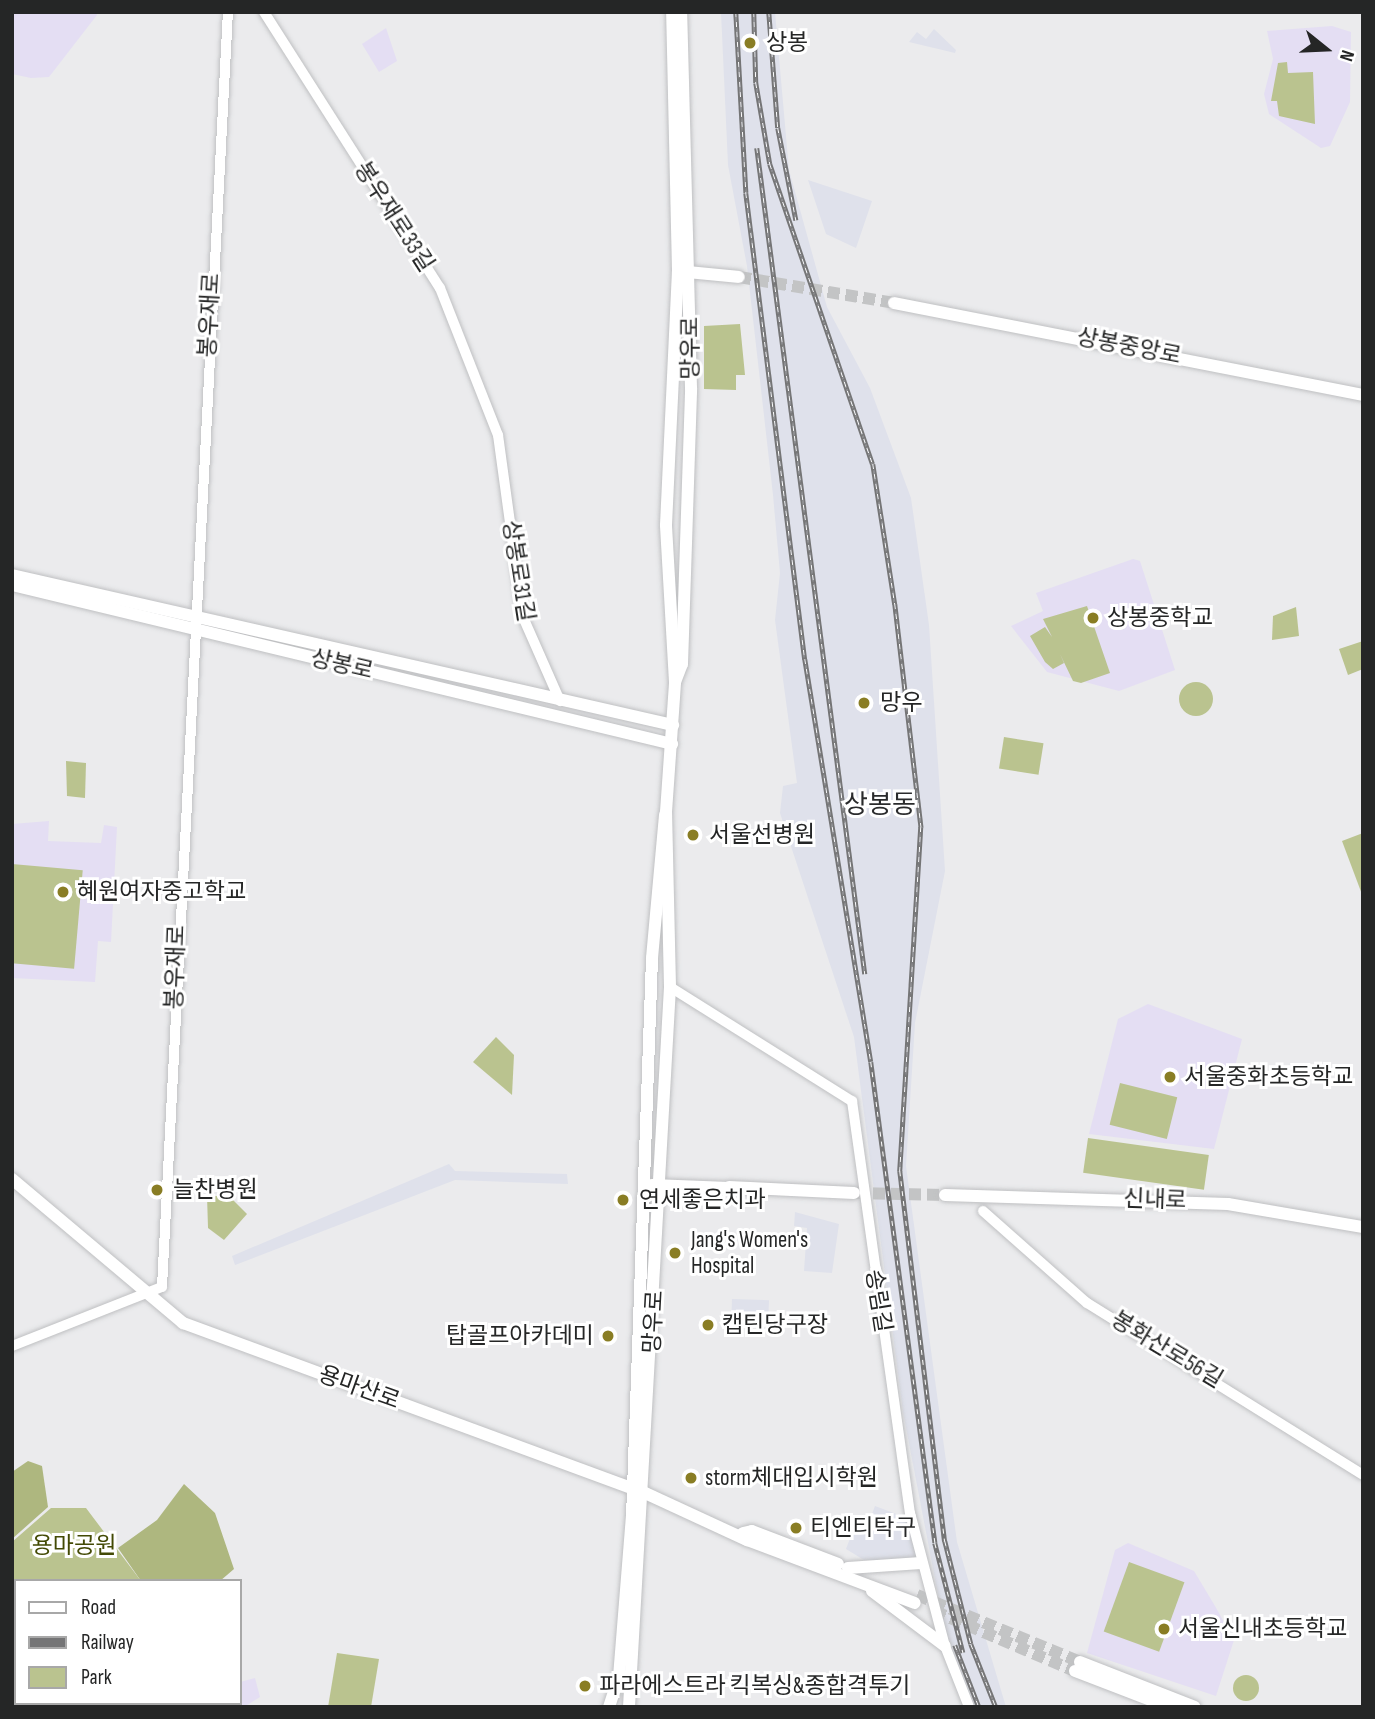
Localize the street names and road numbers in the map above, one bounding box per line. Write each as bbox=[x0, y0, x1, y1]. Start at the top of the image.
street label: 봉우재로33길 bbox=[348, 157, 440, 277]
street label: 봉우재로 bbox=[194, 272, 226, 358]
street label: 망우로 bbox=[677, 316, 705, 380]
street label: 상봉중앙로 bbox=[1074, 323, 1184, 371]
street label: 상봉로31길 bbox=[496, 518, 540, 624]
street label: 상봉로 bbox=[308, 644, 376, 686]
street label: 봉우재로 bbox=[161, 924, 191, 1010]
street label: 신내로 bbox=[1123, 1185, 1187, 1215]
street label: 송림길 bbox=[859, 1267, 897, 1335]
street label: 망우로 bbox=[639, 1290, 669, 1354]
street label: 봉화산로56길 bbox=[1106, 1306, 1228, 1394]
street label: 용마산로 bbox=[315, 1361, 403, 1415]

